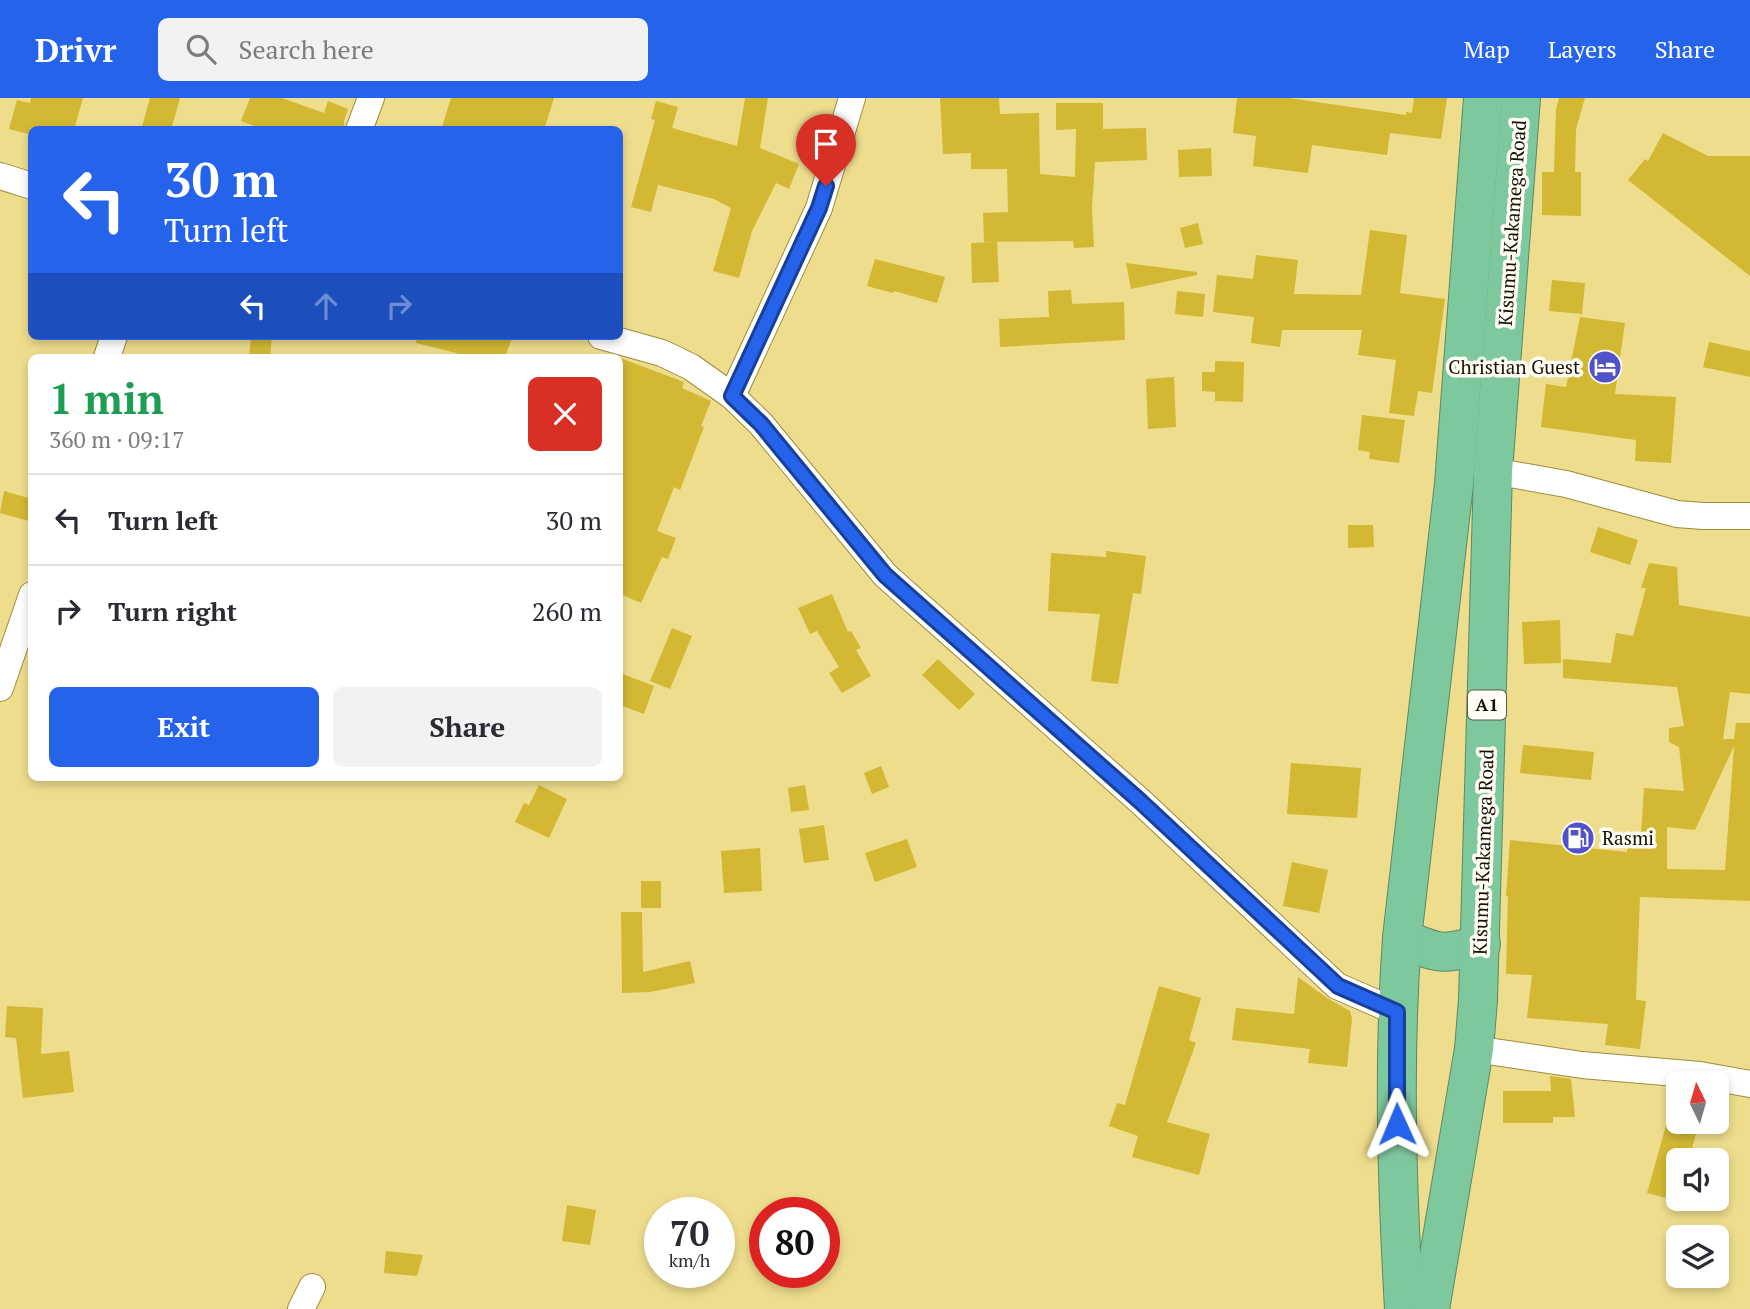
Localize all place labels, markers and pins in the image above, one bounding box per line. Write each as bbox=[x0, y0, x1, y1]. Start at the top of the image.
pin bbox=[796, 114, 856, 186]
hotel icon: Christian Guest bbox=[1586, 348, 1624, 386]
place label: Christian Guest bbox=[1448, 354, 1580, 379]
fuel station icon: Rasmi bbox=[1559, 819, 1597, 857]
place label: Rasmi bbox=[1602, 825, 1654, 850]

